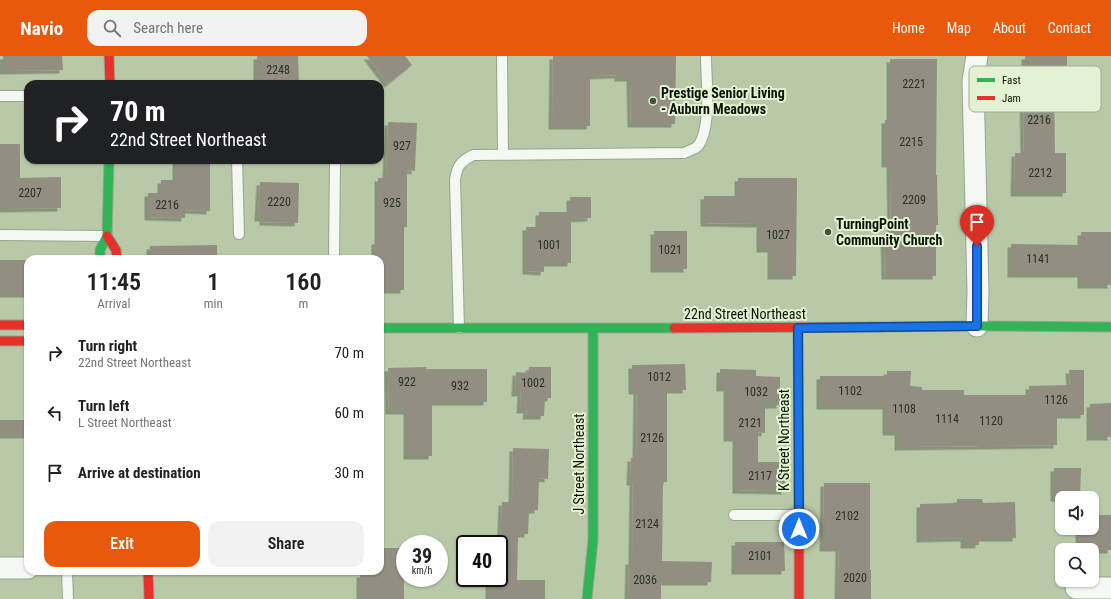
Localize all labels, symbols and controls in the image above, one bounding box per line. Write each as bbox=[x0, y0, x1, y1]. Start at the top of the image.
search box bbox=[87, 10, 367, 46]
text: Navio bbox=[20, 17, 63, 40]
icon: search bbox=[101, 17, 123, 39]
text: Search here bbox=[133, 19, 203, 37]
text: Home bbox=[892, 20, 925, 36]
text: Map bbox=[947, 20, 971, 36]
text: About bbox=[993, 20, 1026, 36]
text: Contact bbox=[1048, 20, 1091, 36]
house number: 2248 bbox=[266, 63, 290, 77]
legend bbox=[969, 66, 1101, 112]
text: Fast bbox=[1002, 74, 1021, 87]
house number: 2221 bbox=[902, 77, 926, 91]
place label: Prestige Senior Living - Auburn Meadows bbox=[661, 85, 785, 117]
text: Jam bbox=[1002, 92, 1021, 105]
text: 70 m bbox=[110, 95, 166, 128]
icon: right bbox=[44, 96, 96, 148]
marker: Prestige Senior Living - Auburn Meadows bbox=[648, 96, 658, 106]
house number: 2216 bbox=[1027, 113, 1051, 127]
text: 22nd Street Northeast bbox=[110, 129, 267, 150]
house number: 2215 bbox=[899, 135, 923, 149]
house number: 927 bbox=[393, 139, 411, 153]
house number: 2212 bbox=[1028, 166, 1052, 180]
house number: 2207 bbox=[18, 186, 42, 200]
house number: 2209 bbox=[902, 193, 926, 207]
house number: 2220 bbox=[267, 195, 291, 209]
house number: 925 bbox=[383, 196, 401, 210]
house number: 2216 bbox=[155, 198, 179, 212]
pin bbox=[960, 205, 994, 246]
icon: arrive bbox=[966, 211, 988, 233]
place label: TurningPoint Community Church bbox=[836, 216, 942, 248]
marker: TurningPoint Community Church bbox=[823, 227, 833, 237]
house number: 1027 bbox=[766, 228, 790, 242]
house number: 1001 bbox=[537, 238, 561, 252]
house number: 1021 bbox=[658, 243, 682, 257]
house number: 1141 bbox=[1026, 252, 1050, 266]
text: 11:45 bbox=[87, 268, 141, 296]
text: 1 bbox=[207, 268, 219, 296]
text: 160 bbox=[285, 268, 321, 296]
text: Arrival bbox=[97, 296, 130, 311]
text: min bbox=[204, 296, 223, 311]
text: m bbox=[298, 296, 308, 311]
street label: 22nd Street Northeast bbox=[684, 306, 806, 322]
text: Turn right bbox=[78, 337, 137, 355]
icon: right bbox=[44, 342, 66, 364]
text: 70 m bbox=[334, 344, 364, 362]
text: 22nd Street Northeast bbox=[78, 355, 191, 370]
house number: 1012 bbox=[647, 370, 671, 384]
house number: 922 bbox=[398, 375, 416, 389]
house number: 1002 bbox=[521, 376, 545, 390]
house number: 932 bbox=[451, 379, 469, 393]
house number: 1102 bbox=[838, 384, 862, 398]
house number: 1032 bbox=[744, 385, 768, 399]
street label: K Street Northeast bbox=[776, 389, 792, 491]
house number: 1126 bbox=[1044, 393, 1068, 407]
text: Turn left bbox=[78, 397, 129, 415]
icon: left bbox=[44, 402, 66, 424]
house number: 1108 bbox=[892, 402, 916, 416]
text: 60 m bbox=[334, 404, 364, 422]
house number: 1114 bbox=[935, 412, 959, 426]
street label: J Street Northeast bbox=[571, 413, 587, 515]
house number: 1120 bbox=[979, 414, 1003, 428]
text: L Street Northeast bbox=[78, 415, 172, 430]
house number: 2121 bbox=[738, 416, 762, 430]
house number: 2126 bbox=[640, 431, 664, 445]
icon: arrive bbox=[44, 462, 66, 484]
text: Arrive at destination bbox=[78, 464, 201, 482]
text: 30 m bbox=[334, 464, 364, 482]
house number: 2117 bbox=[748, 469, 772, 483]
map controls bbox=[1055, 491, 1099, 587]
button: sound bbox=[1055, 491, 1099, 535]
position arrow bbox=[778, 508, 820, 550]
house number: 2102 bbox=[835, 509, 859, 523]
house number: 2124 bbox=[635, 517, 659, 531]
button: Exit bbox=[44, 521, 200, 567]
button: Share bbox=[208, 521, 364, 567]
speed limit sign: 40 bbox=[456, 535, 508, 587]
button: search bbox=[1055, 543, 1099, 587]
text: 39 bbox=[412, 544, 432, 568]
house number: 2101 bbox=[748, 549, 772, 563]
text: km/h bbox=[412, 565, 432, 576]
house number: 2020 bbox=[843, 571, 867, 585]
house number: 2036 bbox=[633, 573, 657, 587]

